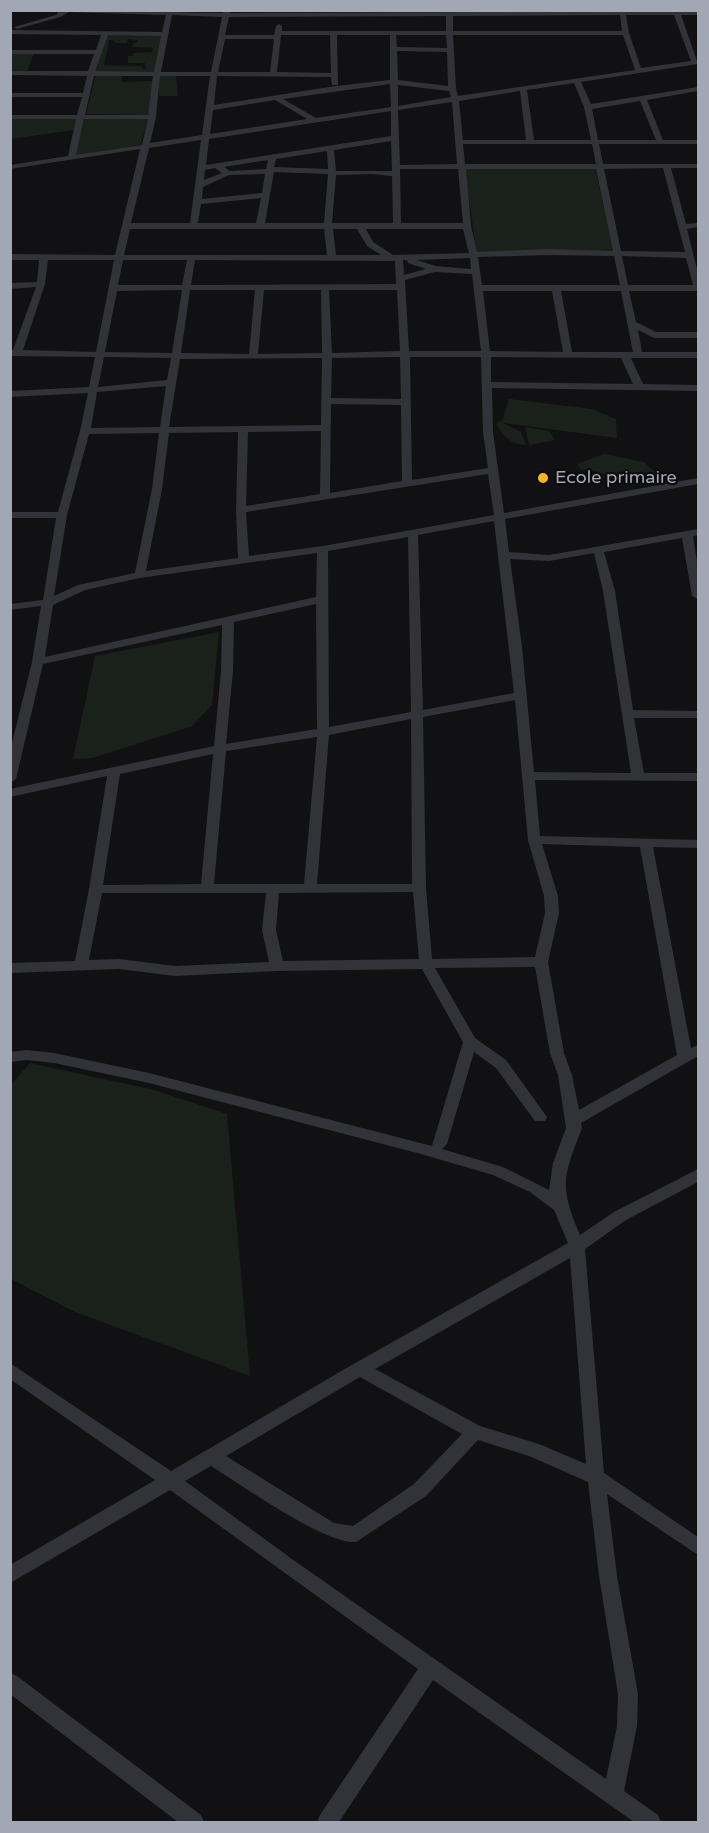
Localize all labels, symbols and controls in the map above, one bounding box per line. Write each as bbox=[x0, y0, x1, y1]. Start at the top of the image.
place label: Ecole primaire bbox=[555, 467, 677, 489]
marker: Ecole primaire bbox=[536, 471, 550, 485]

